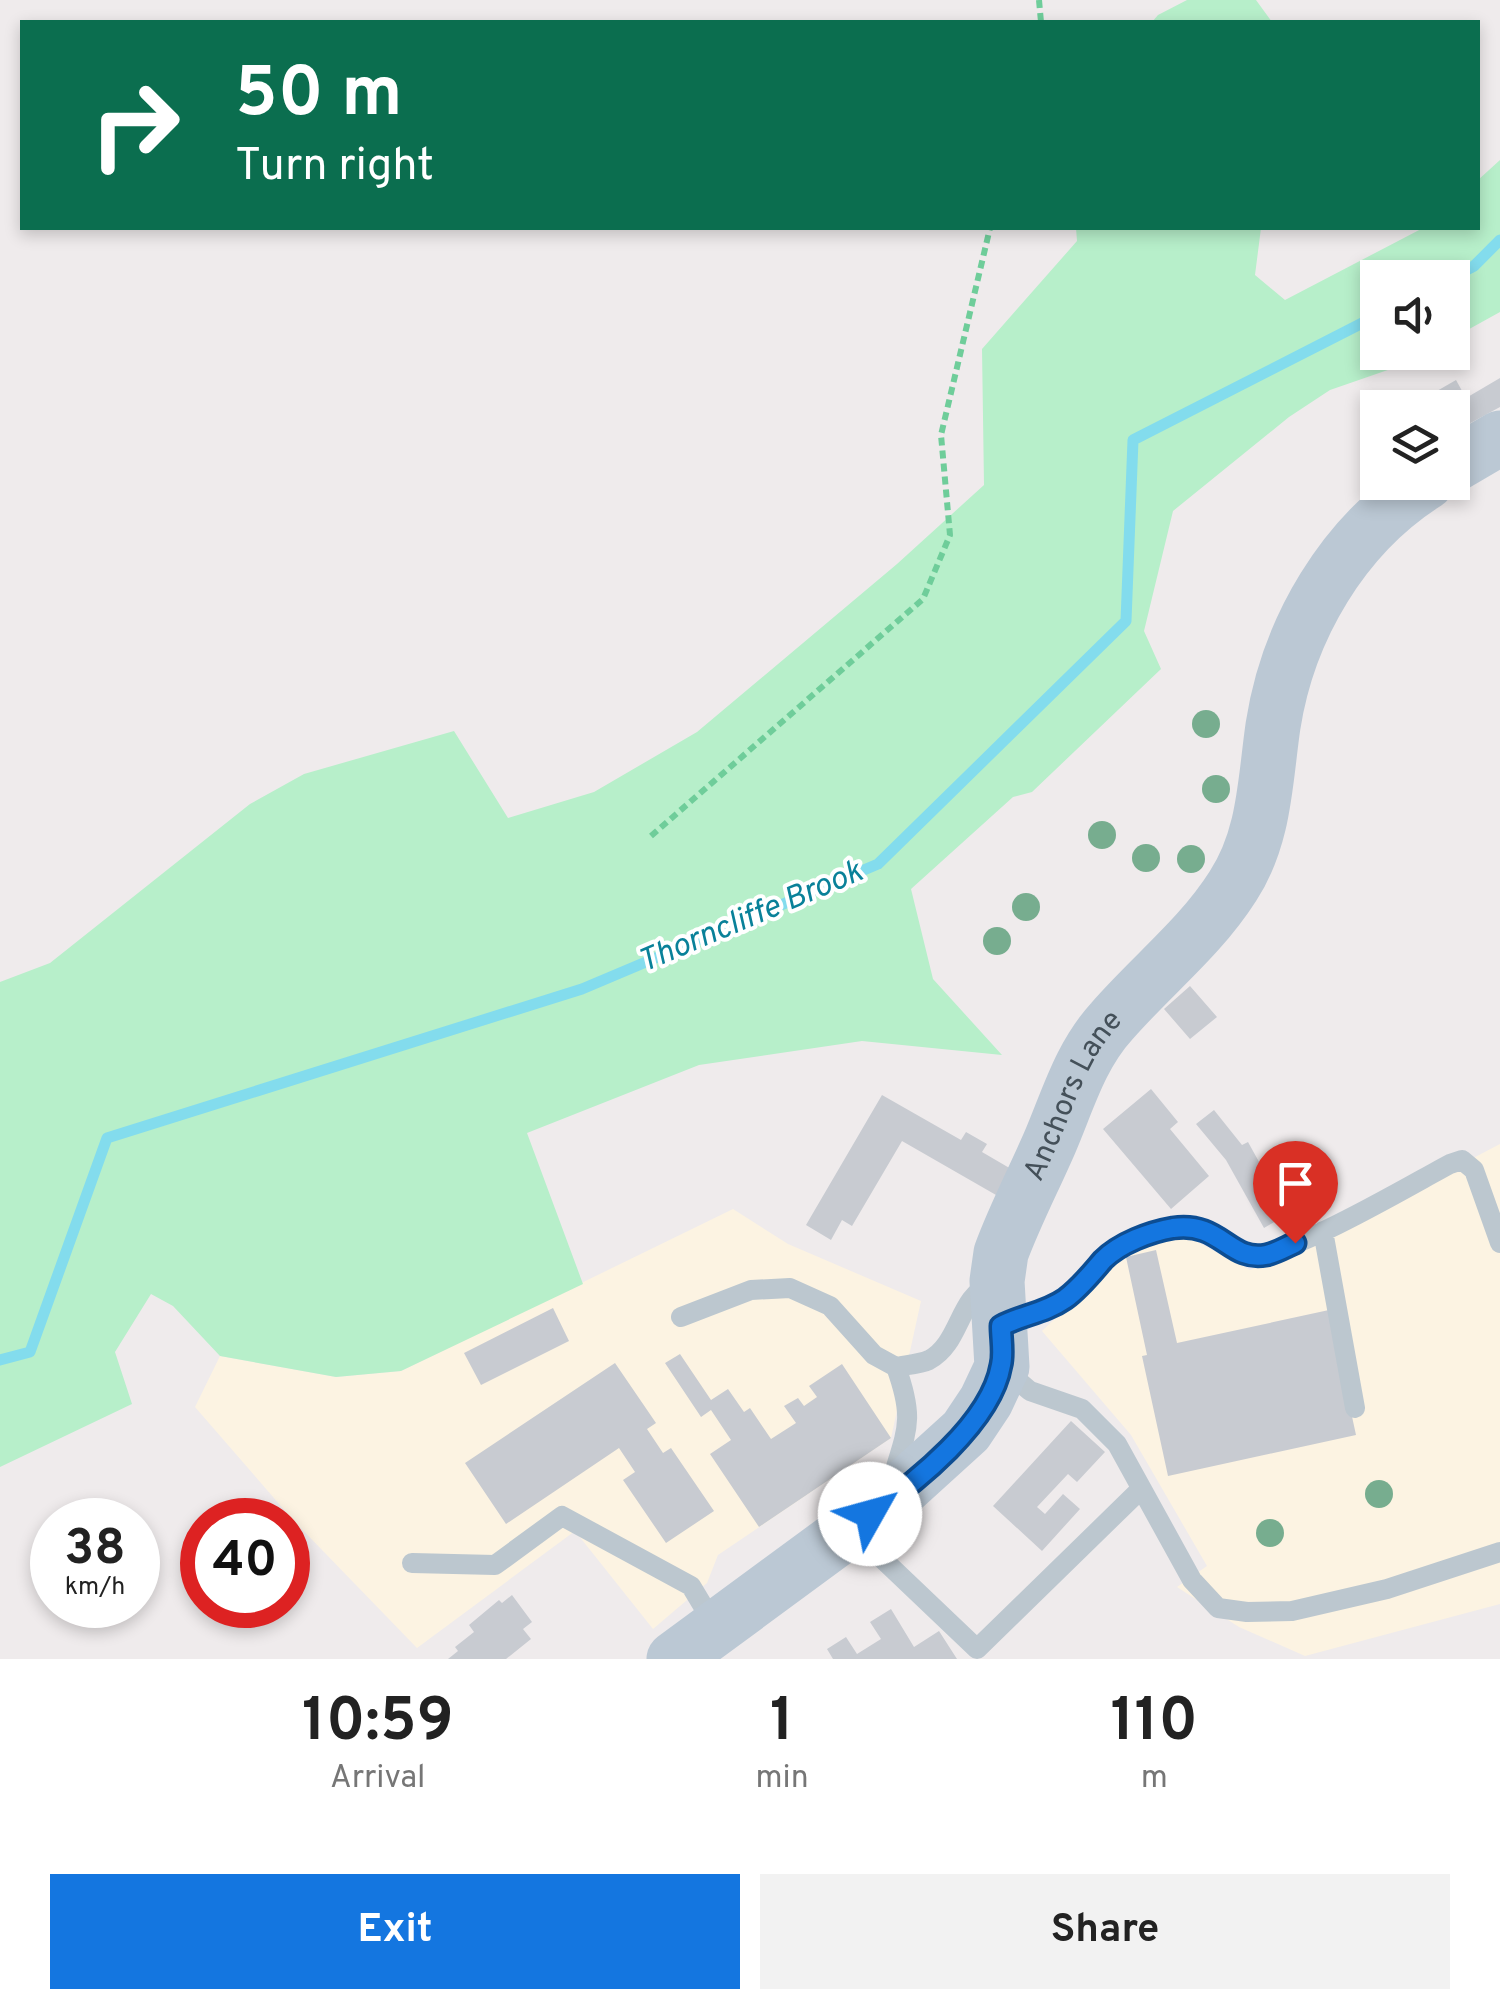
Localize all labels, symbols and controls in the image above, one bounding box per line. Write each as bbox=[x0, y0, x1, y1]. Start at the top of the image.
text: 50 m bbox=[235, 52, 402, 141]
icon: right bbox=[70, 60, 200, 190]
text: Turn right bbox=[235, 139, 434, 196]
map controls bbox=[1360, 260, 1470, 500]
button: sound bbox=[1360, 260, 1470, 370]
button: layers bbox=[1360, 390, 1470, 500]
water label: Thorncliffe Brook bbox=[633, 852, 870, 983]
street label: Anchors Lane bbox=[1016, 1003, 1131, 1187]
pin bbox=[1253, 1141, 1338, 1244]
icon: arrive bbox=[1268, 1156, 1323, 1211]
position arrow bbox=[818, 1462, 922, 1566]
speed limit sign: 40 bbox=[180, 1498, 310, 1628]
text: 38 bbox=[64, 1519, 126, 1582]
text: km/h bbox=[65, 1572, 125, 1604]
text: 10:59 bbox=[302, 1686, 454, 1762]
text: 1 bbox=[770, 1686, 794, 1762]
text: 110 bbox=[1111, 1686, 1198, 1762]
text: Arrival bbox=[330, 1759, 425, 1799]
text: min bbox=[755, 1759, 809, 1799]
text: m bbox=[1141, 1759, 1168, 1799]
button: Exit bbox=[50, 1874, 740, 1989]
button: Share bbox=[760, 1874, 1450, 1989]

